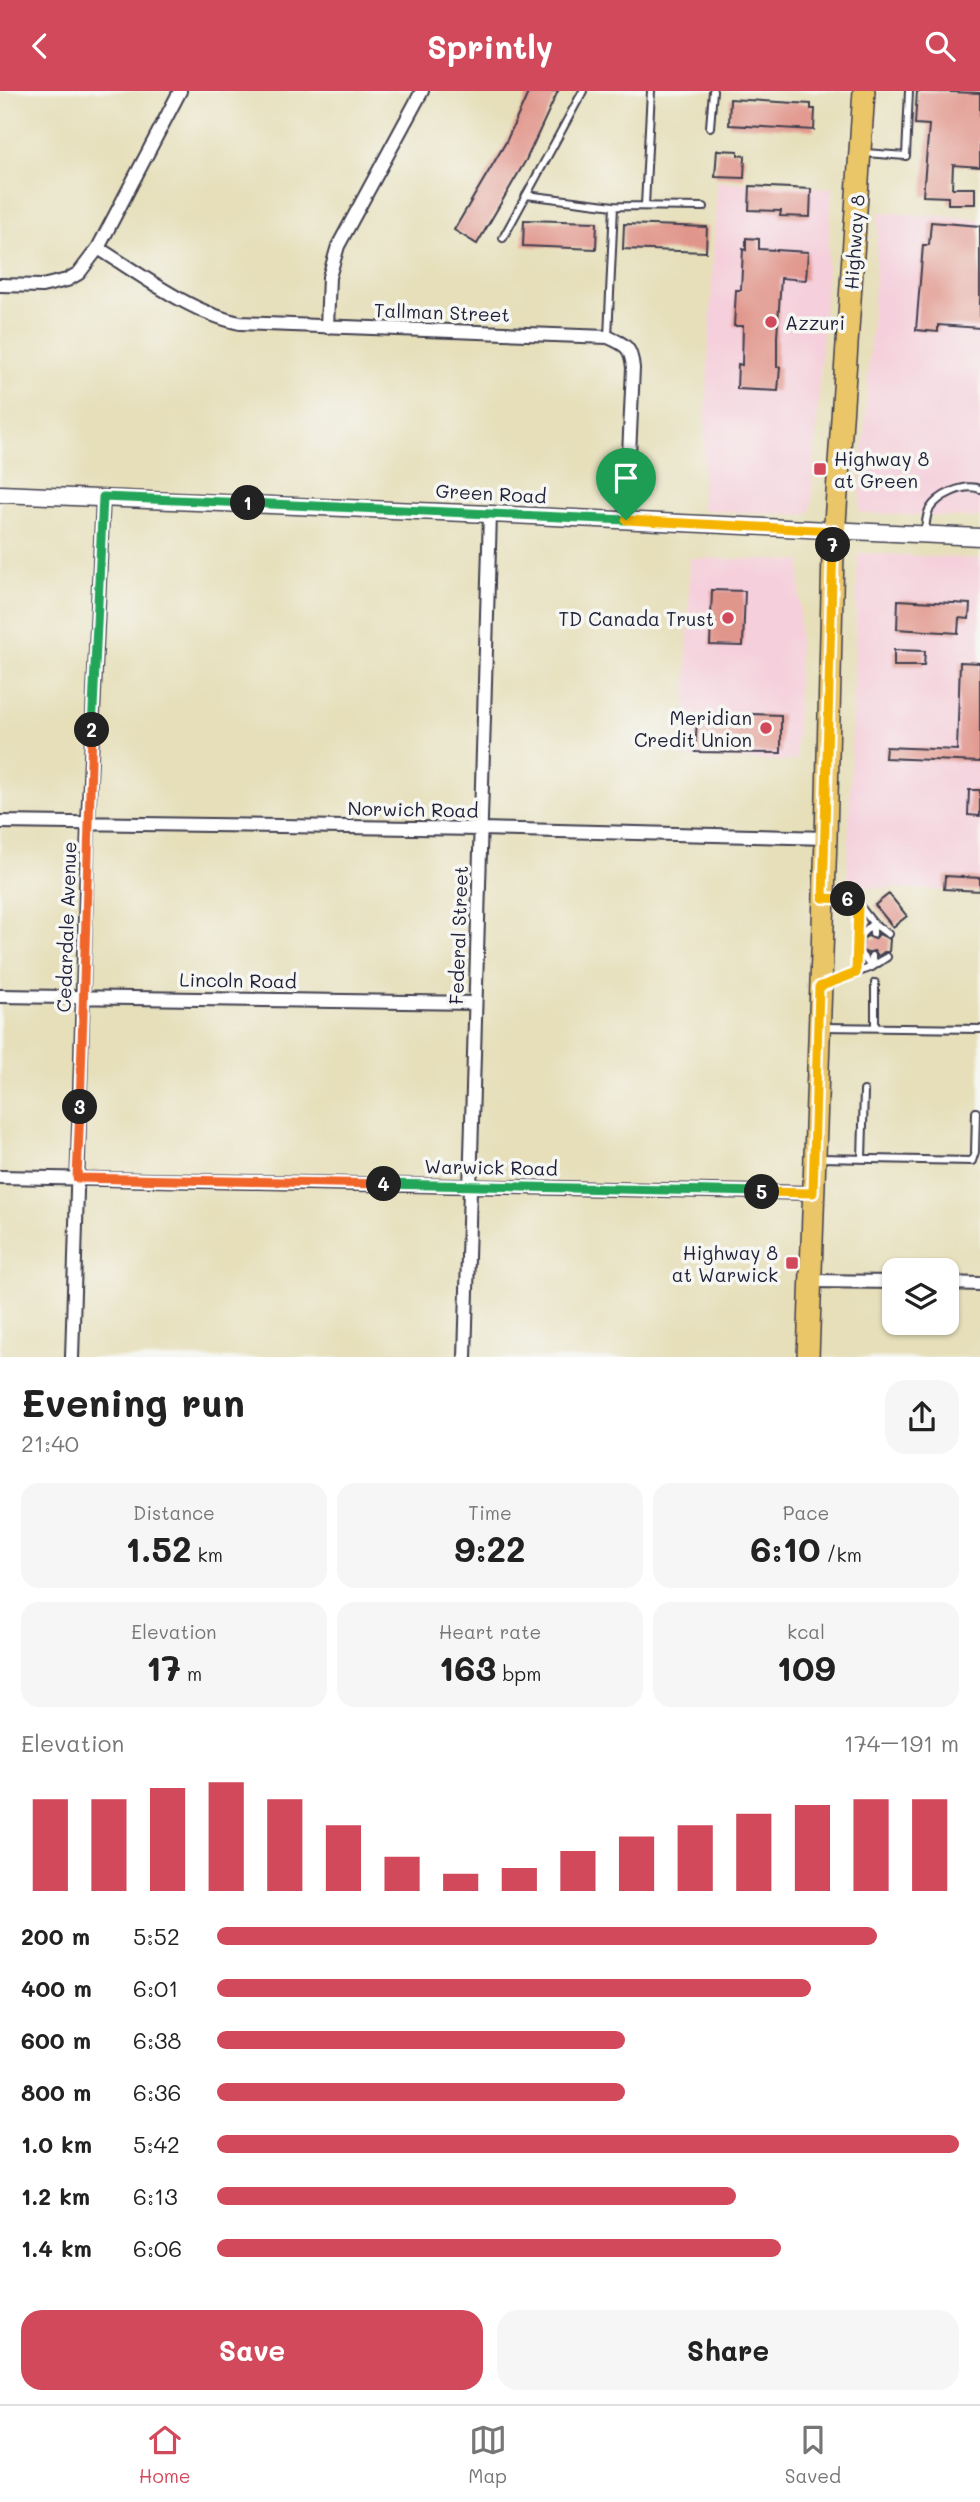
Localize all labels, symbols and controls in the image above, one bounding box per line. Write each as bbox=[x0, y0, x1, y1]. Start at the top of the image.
text: Sprintly bbox=[427, 25, 553, 67]
icon: back bbox=[21, 27, 59, 65]
icon: search bbox=[921, 27, 959, 65]
street label: Highway 8 bbox=[838, 194, 870, 290]
street label: Tallman Street bbox=[374, 297, 510, 327]
place label: Azzuri bbox=[785, 310, 845, 335]
marker: Azzuri bbox=[763, 314, 779, 330]
place label: Highway 8 at Green bbox=[834, 446, 929, 493]
pin bbox=[596, 448, 656, 520]
icon: arrive bbox=[607, 459, 645, 497]
marker: Highway 8 at Green bbox=[812, 461, 828, 477]
street label: Green Road bbox=[435, 478, 547, 508]
pin: 1 bbox=[230, 485, 266, 521]
text: 1 bbox=[243, 490, 252, 515]
pin: 7 bbox=[816, 527, 850, 563]
text: 7 bbox=[827, 532, 838, 557]
place label: TD Canada Trust bbox=[558, 606, 714, 631]
marker: TD Canada Trust bbox=[720, 610, 736, 626]
place label: Meridian Credit Union bbox=[634, 705, 752, 752]
pin: 2 bbox=[74, 713, 110, 747]
text: 2 bbox=[86, 717, 97, 742]
marker: Meridian Credit Union bbox=[758, 720, 774, 736]
street label: Norwich Road bbox=[347, 795, 479, 823]
street label: Cedardale Avenue bbox=[51, 841, 81, 1013]
street label: Federal Street bbox=[443, 865, 473, 1005]
pin: 6 bbox=[830, 881, 866, 917]
text: 6 bbox=[842, 886, 853, 911]
street label: Lincoln Road bbox=[179, 966, 297, 994]
pin: 3 bbox=[62, 1089, 98, 1125]
text: 3 bbox=[74, 1094, 85, 1119]
street label: Warwick Road bbox=[424, 1153, 558, 1181]
pin: 4 bbox=[366, 1167, 402, 1201]
text: 4 bbox=[377, 1171, 390, 1196]
pin: 5 bbox=[744, 1175, 780, 1209]
text: 5 bbox=[756, 1179, 767, 1204]
place label: Highway 8 at Warwick bbox=[672, 1240, 778, 1287]
marker: Highway 8 at Warwick bbox=[784, 1255, 800, 1271]
map controls bbox=[882, 1258, 959, 1335]
button: layers bbox=[882, 1258, 959, 1335]
text: Evening run bbox=[21, 1377, 245, 1427]
button: share bbox=[885, 1380, 959, 1454]
text: 21:40 bbox=[21, 1428, 79, 1458]
text: Distance bbox=[133, 1500, 215, 1525]
text: Time bbox=[468, 1500, 512, 1525]
text: Pace bbox=[783, 1500, 829, 1525]
text: 1.52 bbox=[125, 1525, 191, 1571]
text: 9:22 bbox=[454, 1525, 526, 1571]
text: 6:10 bbox=[750, 1525, 820, 1571]
text: km bbox=[191, 1542, 223, 1567]
text: /km bbox=[820, 1542, 862, 1567]
text: Elevation bbox=[131, 1619, 217, 1644]
text: Heart rate bbox=[439, 1619, 541, 1644]
text: kcal bbox=[787, 1619, 825, 1644]
text: 17 bbox=[146, 1644, 181, 1690]
text: 163 bbox=[439, 1644, 496, 1690]
text: 109 bbox=[776, 1644, 836, 1690]
text: m bbox=[181, 1661, 202, 1686]
text: bpm bbox=[496, 1661, 541, 1686]
text: Elevation bbox=[21, 1728, 124, 1758]
text: 174–191 m bbox=[844, 1728, 959, 1758]
text: 200 m bbox=[21, 1921, 90, 1951]
text: 5:52 bbox=[133, 1921, 180, 1951]
text: 400 m bbox=[21, 1973, 92, 2003]
text: 6:01 bbox=[133, 1973, 179, 2003]
text: 600 m bbox=[21, 2025, 91, 2055]
text: 6:38 bbox=[133, 2025, 181, 2055]
text: 800 m bbox=[21, 2077, 91, 2107]
text: 6:36 bbox=[133, 2077, 181, 2107]
text: 1.0 km bbox=[21, 2129, 92, 2159]
text: 5:42 bbox=[133, 2129, 180, 2159]
text: 1.2 km bbox=[21, 2181, 90, 2211]
text: 6:13 bbox=[133, 2181, 178, 2211]
text: 1.4 km bbox=[21, 2233, 92, 2263]
text: 6:06 bbox=[133, 2233, 182, 2263]
button: Save bbox=[21, 2310, 483, 2390]
button: Share bbox=[497, 2310, 959, 2390]
tab: Home bbox=[139, 2421, 191, 2488]
tab: Map bbox=[468, 2421, 507, 2488]
tab: Saved bbox=[785, 2421, 841, 2488]

